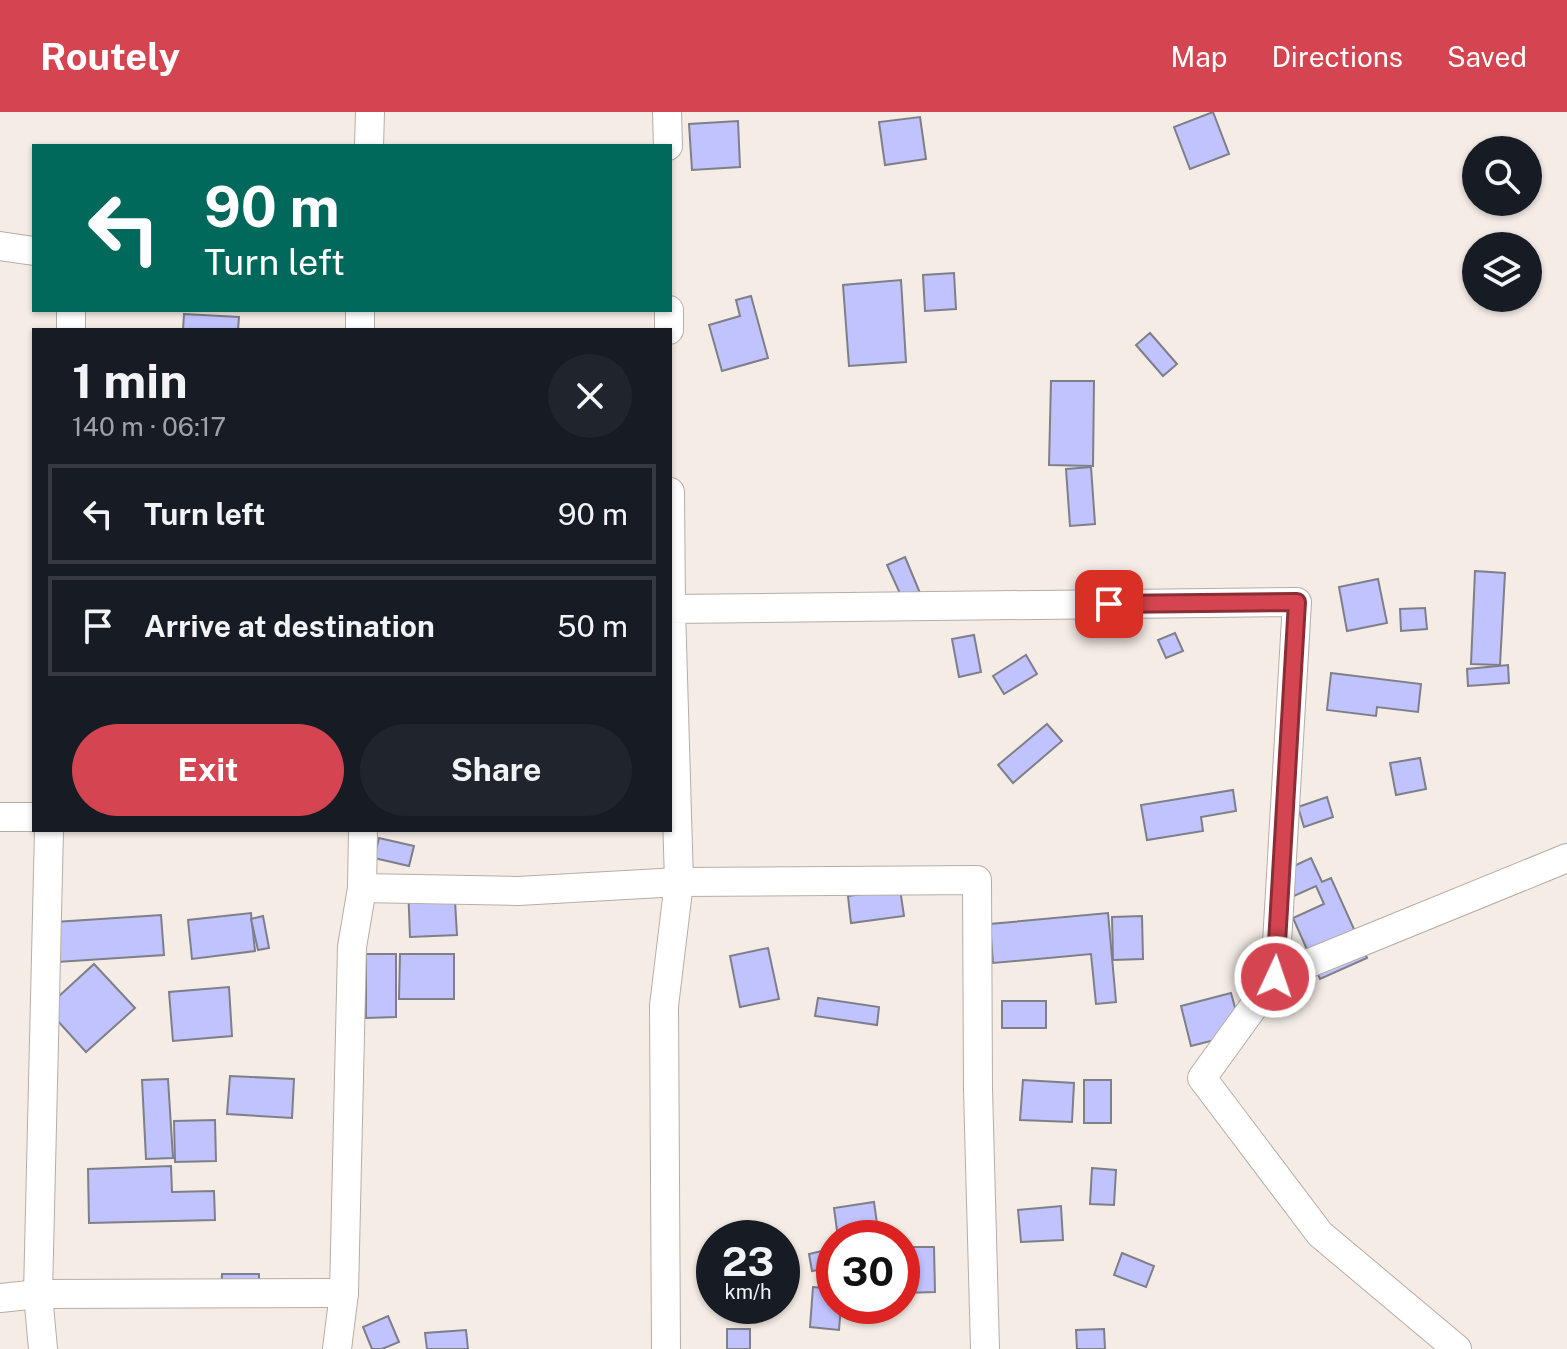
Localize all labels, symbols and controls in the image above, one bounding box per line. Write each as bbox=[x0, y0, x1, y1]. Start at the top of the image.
text: Routely bbox=[40, 34, 180, 79]
text: Map bbox=[1171, 40, 1227, 73]
text: Directions bbox=[1271, 40, 1403, 73]
text: Saved bbox=[1447, 40, 1527, 73]
map controls bbox=[1462, 136, 1542, 312]
button: search bbox=[1462, 136, 1542, 216]
text: 90 m bbox=[204, 174, 340, 240]
icon: left bbox=[72, 176, 176, 280]
button: layers bbox=[1462, 232, 1542, 312]
text: Turn left bbox=[204, 241, 345, 283]
text: 1 min bbox=[72, 352, 188, 409]
button: close bbox=[548, 354, 632, 438]
text: 140 m · 06:17 bbox=[72, 411, 226, 442]
icon: left bbox=[76, 492, 120, 536]
text: Turn left bbox=[144, 496, 265, 532]
text: 90 m bbox=[558, 496, 628, 532]
pin bbox=[1075, 570, 1143, 638]
icon: arrive bbox=[1087, 582, 1131, 626]
icon: arrive bbox=[76, 604, 120, 648]
text: Arrive at destination bbox=[144, 608, 435, 644]
text: 50 m bbox=[557, 608, 628, 644]
button: Exit bbox=[72, 724, 344, 816]
button: Share bbox=[360, 724, 632, 816]
position arrow bbox=[1233, 935, 1317, 1019]
speed limit sign: 30 bbox=[816, 1220, 920, 1324]
text: 23 bbox=[722, 1238, 774, 1285]
text: km/h bbox=[724, 1280, 772, 1304]

